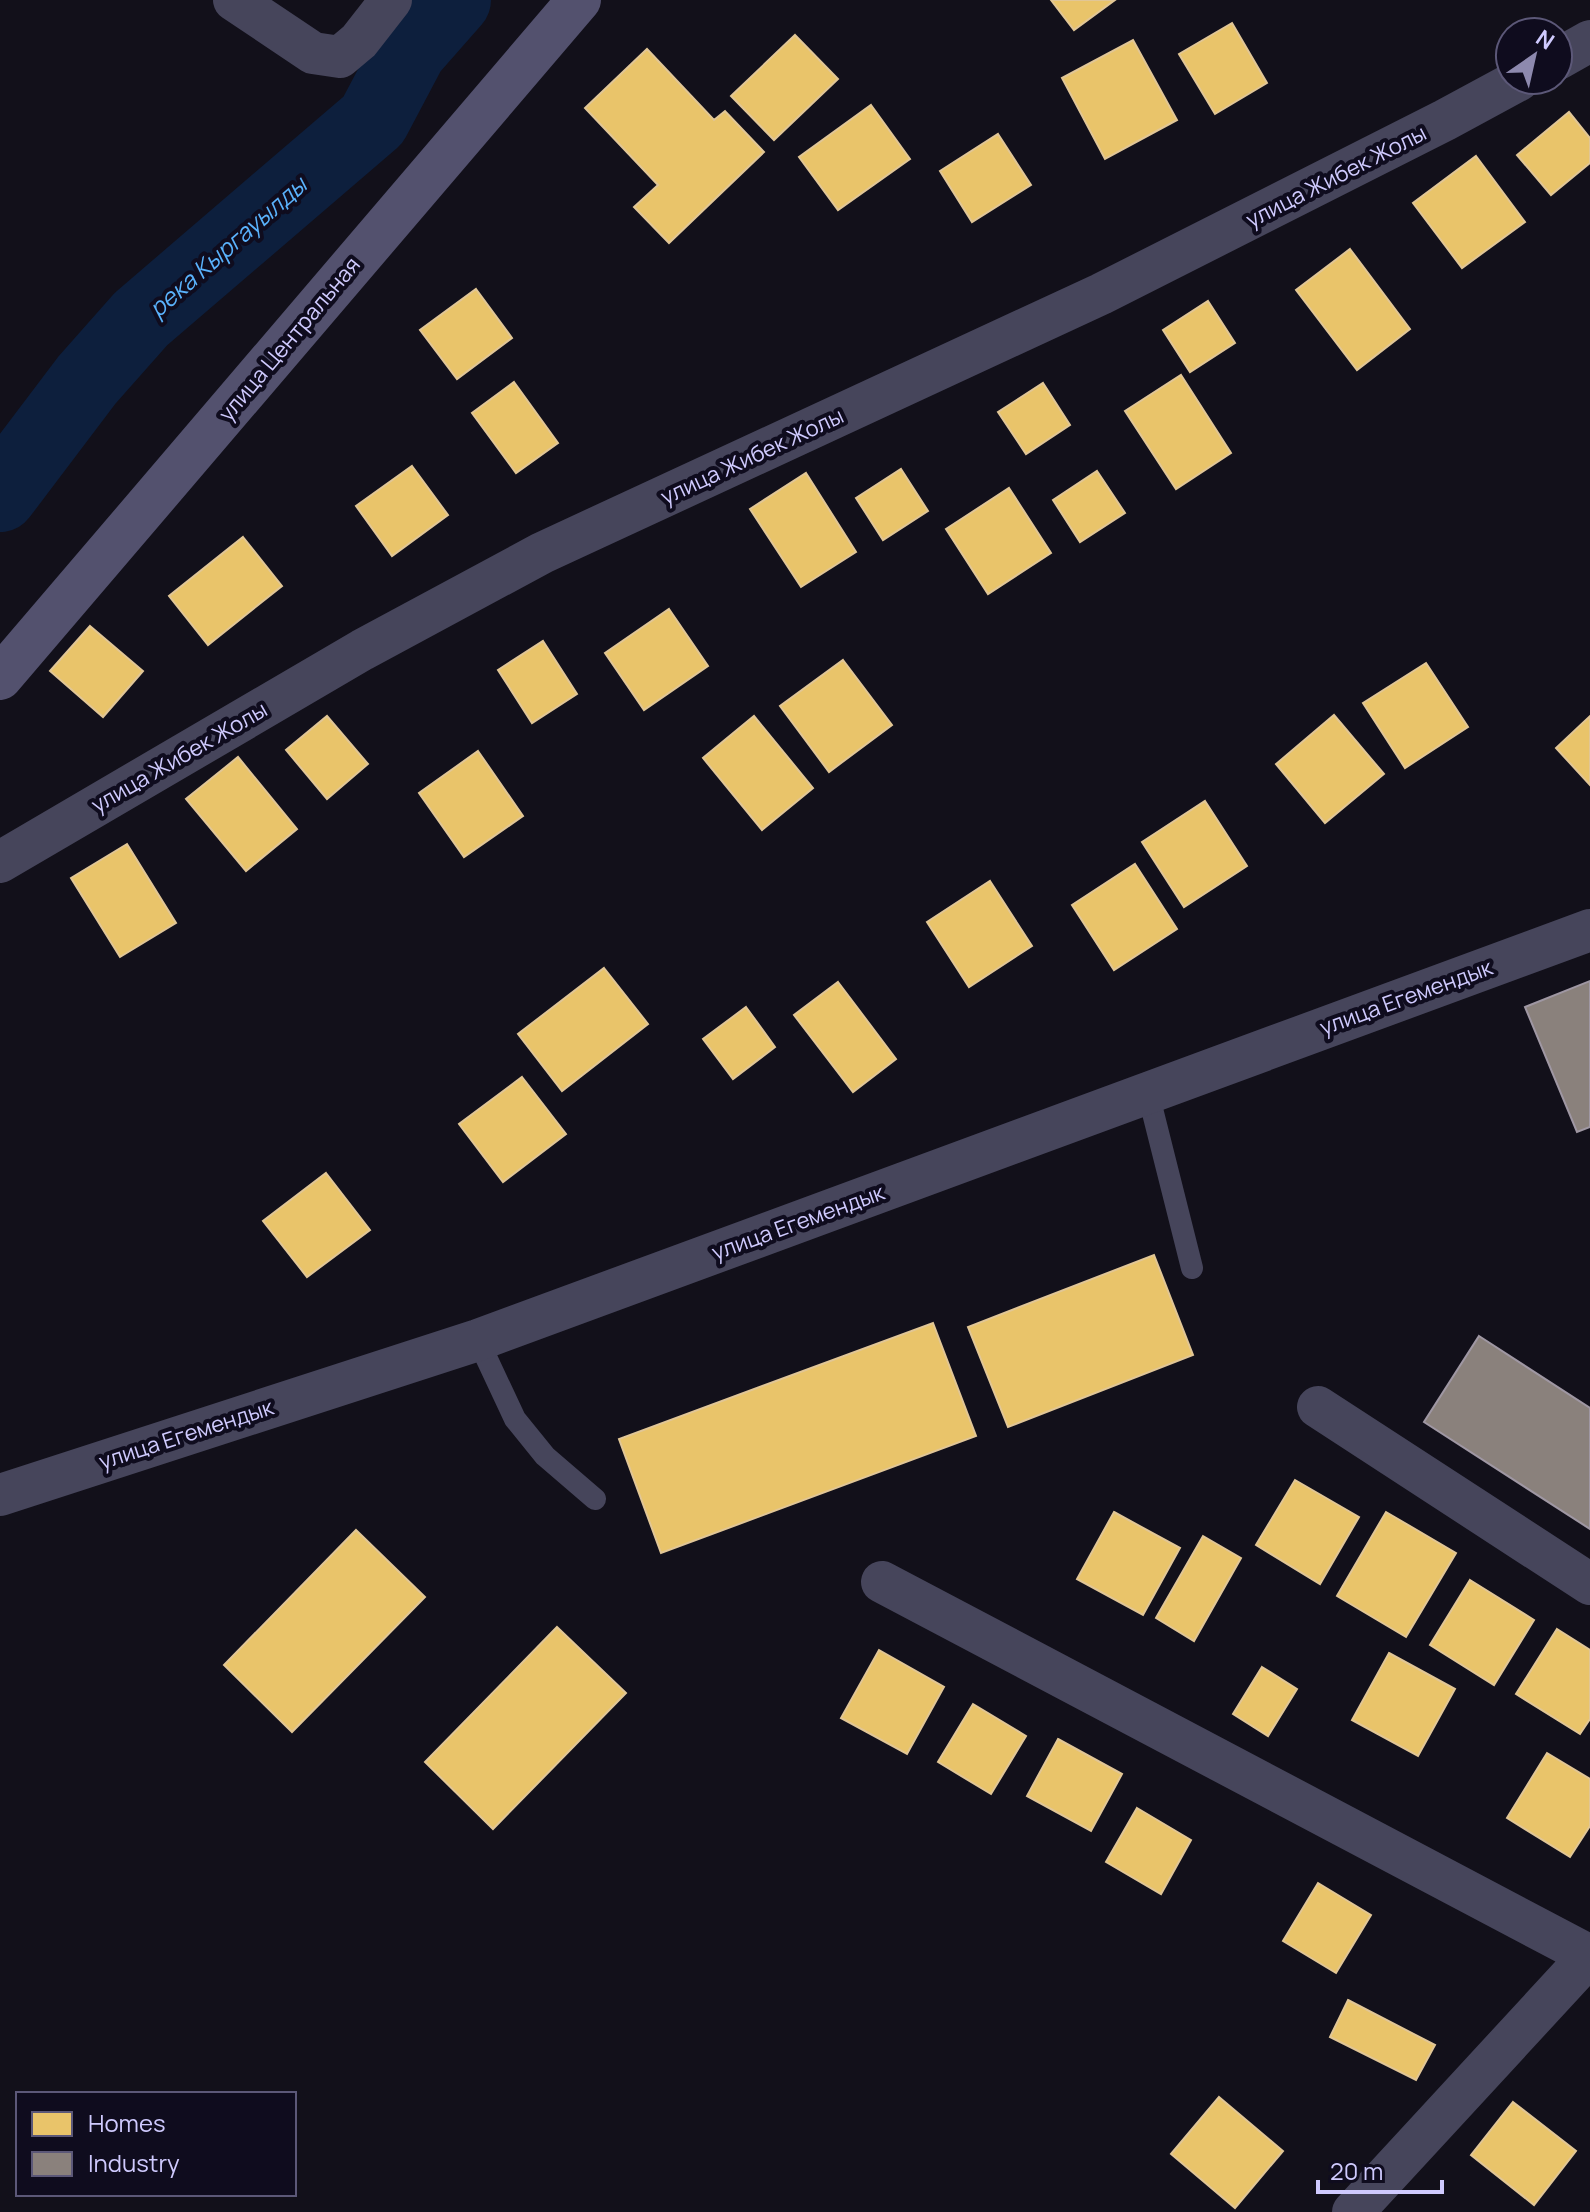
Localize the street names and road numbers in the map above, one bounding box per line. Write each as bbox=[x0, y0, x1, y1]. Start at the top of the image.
street label: улица Жибек Жолы bbox=[1241, 118, 1431, 234]
street label: улица Центральная bbox=[211, 250, 367, 428]
street label: улица Жибек Жолы bbox=[656, 400, 848, 512]
street label: улица Жибек Жолы bbox=[85, 694, 273, 820]
street label: улица Егемендык bbox=[1315, 951, 1498, 1042]
street label: улица Егемендык bbox=[707, 1176, 890, 1267]
street label: улица Егемендык bbox=[95, 1391, 278, 1476]

